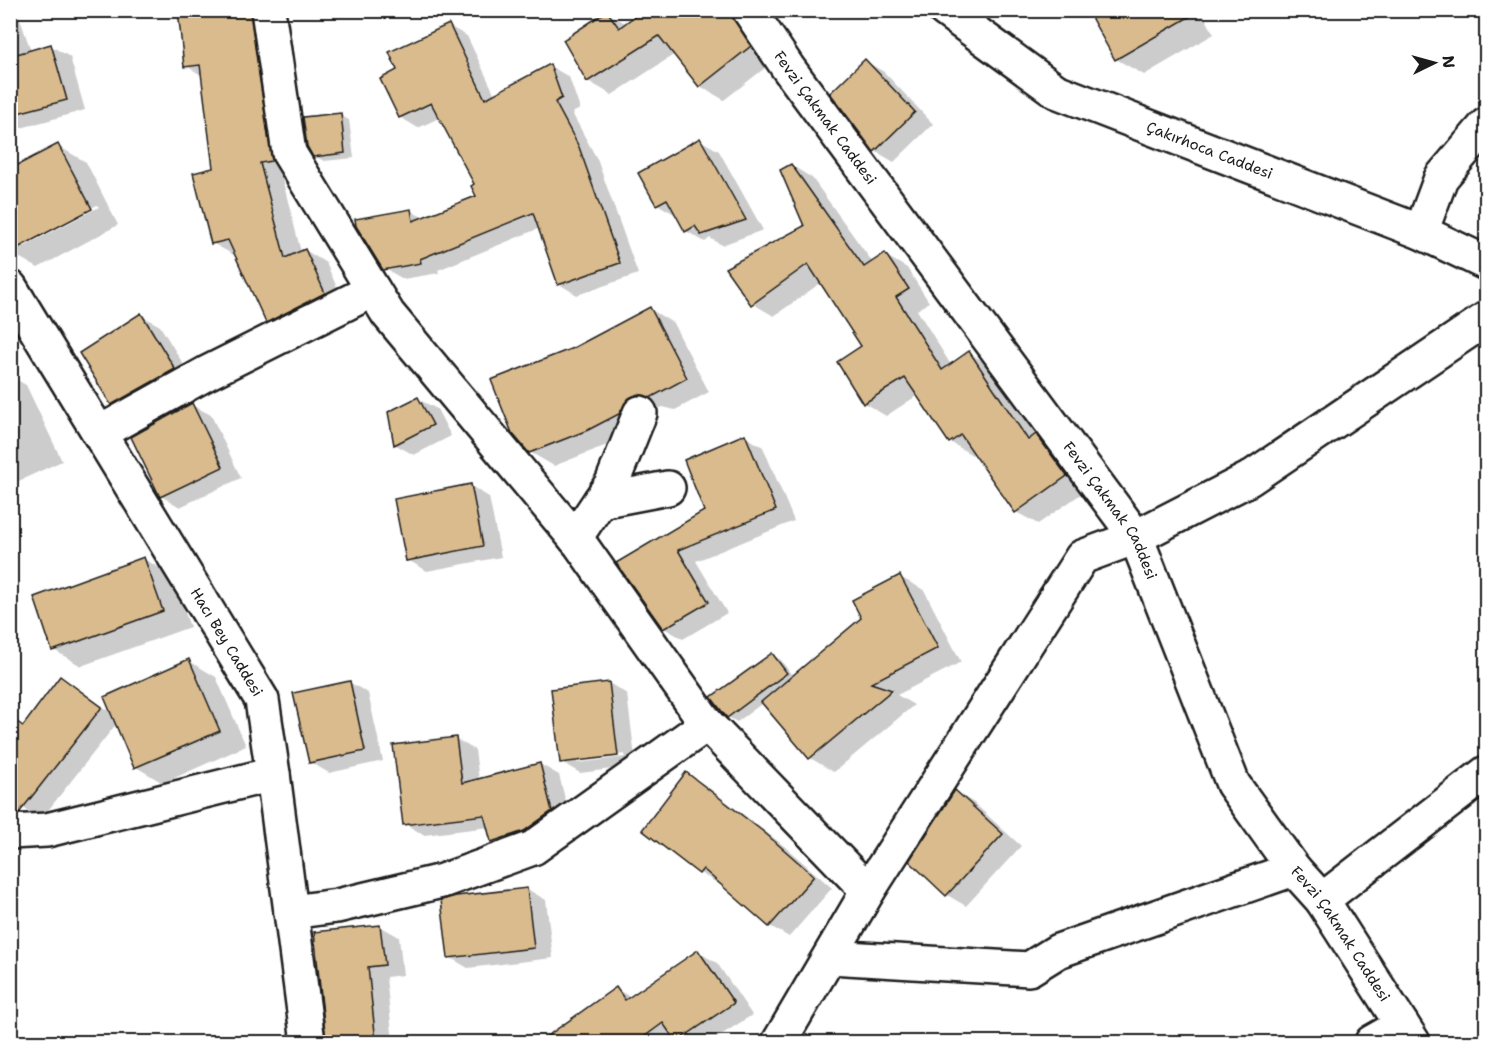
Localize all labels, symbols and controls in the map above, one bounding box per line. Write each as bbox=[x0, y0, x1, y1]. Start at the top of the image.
north arrow bbox=[1404, 33, 1464, 93]
street label: Fevzi Çakmak Caddesi bbox=[769, 47, 881, 189]
text: N bbox=[1437, 55, 1459, 69]
street label: Çakırhoca Caddesi bbox=[1144, 117, 1276, 184]
street label: Fevzi Çakmak Caddesi bbox=[1059, 437, 1162, 582]
street label: Hacı Bey Caddesi bbox=[186, 584, 268, 700]
street label: Fevzi Çakmak Caddesi bbox=[1286, 862, 1395, 1006]

